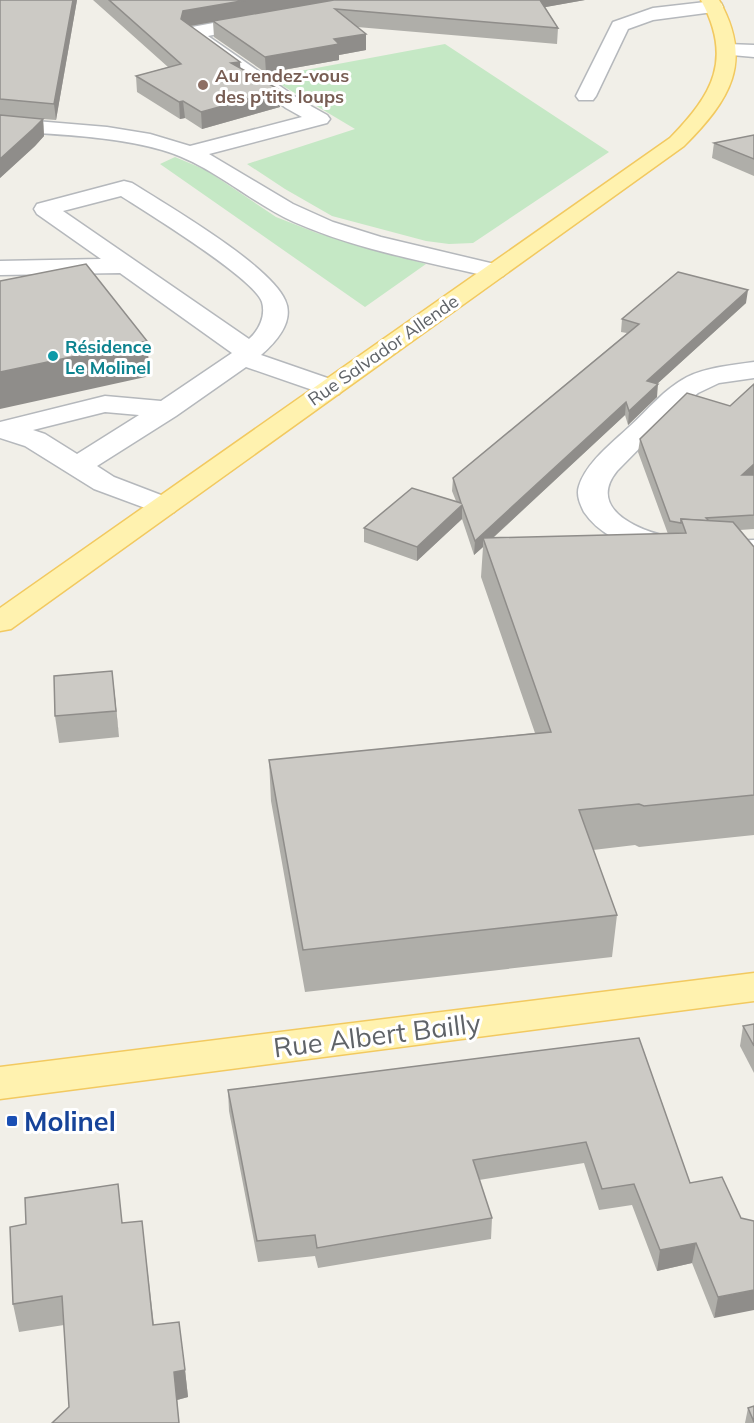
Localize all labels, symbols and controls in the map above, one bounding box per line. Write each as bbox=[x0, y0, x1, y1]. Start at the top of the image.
place label: Au rendez-vous des p'tits loups bbox=[215, 64, 349, 108]
marker: Au rendez-vous des p'tits loups bbox=[196, 78, 210, 92]
street label: Rue Salvador Allende bbox=[303, 289, 463, 411]
place label: Résidence Le Molinel bbox=[65, 335, 152, 379]
marker: Résidence Le Molinel bbox=[46, 349, 60, 363]
street label: Rue Albert Bailly bbox=[272, 1005, 483, 1065]
place label: Molinel bbox=[24, 1104, 116, 1138]
marker: Molinel bbox=[5, 1114, 19, 1128]

